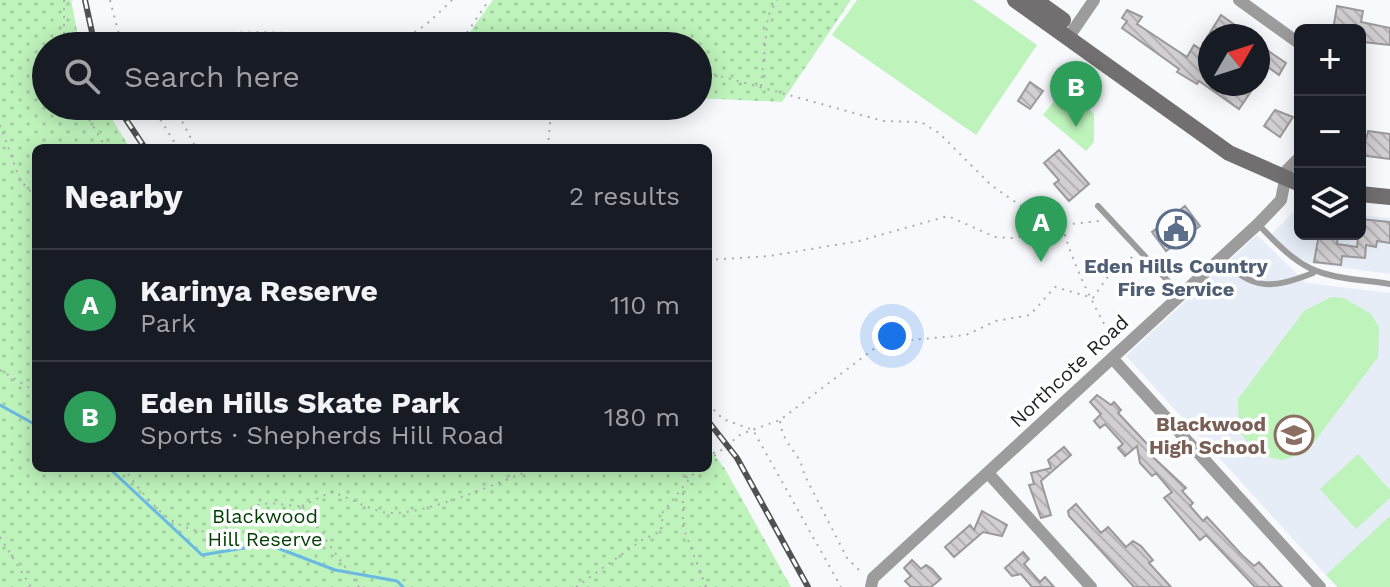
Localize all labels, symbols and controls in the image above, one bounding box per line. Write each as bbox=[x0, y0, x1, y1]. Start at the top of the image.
north arrow bbox=[1198, 24, 1270, 96]
map controls bbox=[1294, 24, 1366, 240]
button: + bbox=[1294, 24, 1366, 96]
search box bbox=[32, 32, 712, 120]
icon: search bbox=[60, 54, 104, 98]
text: Search here bbox=[124, 59, 300, 94]
pin: B bbox=[1050, 61, 1102, 127]
button: − bbox=[1294, 96, 1366, 168]
button: layers bbox=[1294, 168, 1366, 240]
text: Nearby bbox=[64, 176, 183, 216]
text: 2 results bbox=[569, 181, 680, 211]
pin: A bbox=[1015, 196, 1067, 262]
public building icon: Eden Hills Country Fire Service bbox=[1155, 208, 1197, 250]
place label: Eden Hills Country Fire Service bbox=[1084, 254, 1269, 301]
text: Karinya Reserve bbox=[140, 273, 378, 308]
text: A bbox=[81, 290, 99, 320]
text: 110 m bbox=[610, 290, 680, 320]
text: Park bbox=[140, 308, 196, 338]
street label: Northcote Road bbox=[1005, 310, 1133, 432]
your location bbox=[872, 316, 912, 356]
text: Eden Hills Skate Park bbox=[140, 385, 460, 420]
text: B bbox=[81, 402, 99, 432]
text: 180 m bbox=[604, 402, 680, 432]
place label: Blackwood High School bbox=[1149, 412, 1266, 459]
school or university icon: Blackwood High School bbox=[1273, 414, 1315, 456]
text: Sports · Shepherds Hill Road bbox=[140, 420, 504, 450]
park label: Blackwood Hill Reserve bbox=[207, 504, 323, 551]

